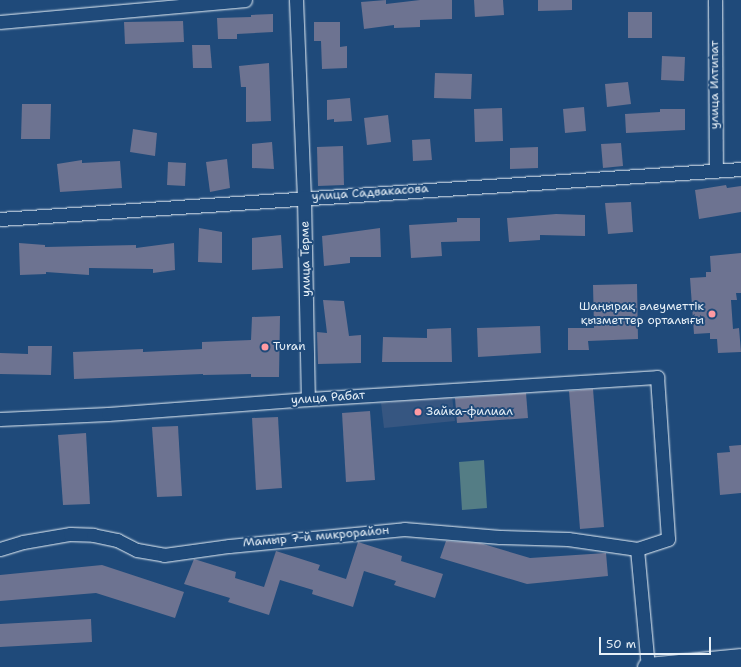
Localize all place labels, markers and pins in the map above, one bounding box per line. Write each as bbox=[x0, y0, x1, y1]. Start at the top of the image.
place label: Шаңырақ әлеуметтік қызметтер орталығы bbox=[579, 300, 704, 328]
marker: Шаңырақ әлеуметтік қызметтер орталығы bbox=[707, 309, 717, 319]
place label: Turan bbox=[273, 340, 306, 354]
marker: Turan bbox=[260, 342, 270, 352]
place label: Зайка-филиал bbox=[426, 405, 513, 419]
marker: Зайка-филиал bbox=[413, 407, 423, 417]

